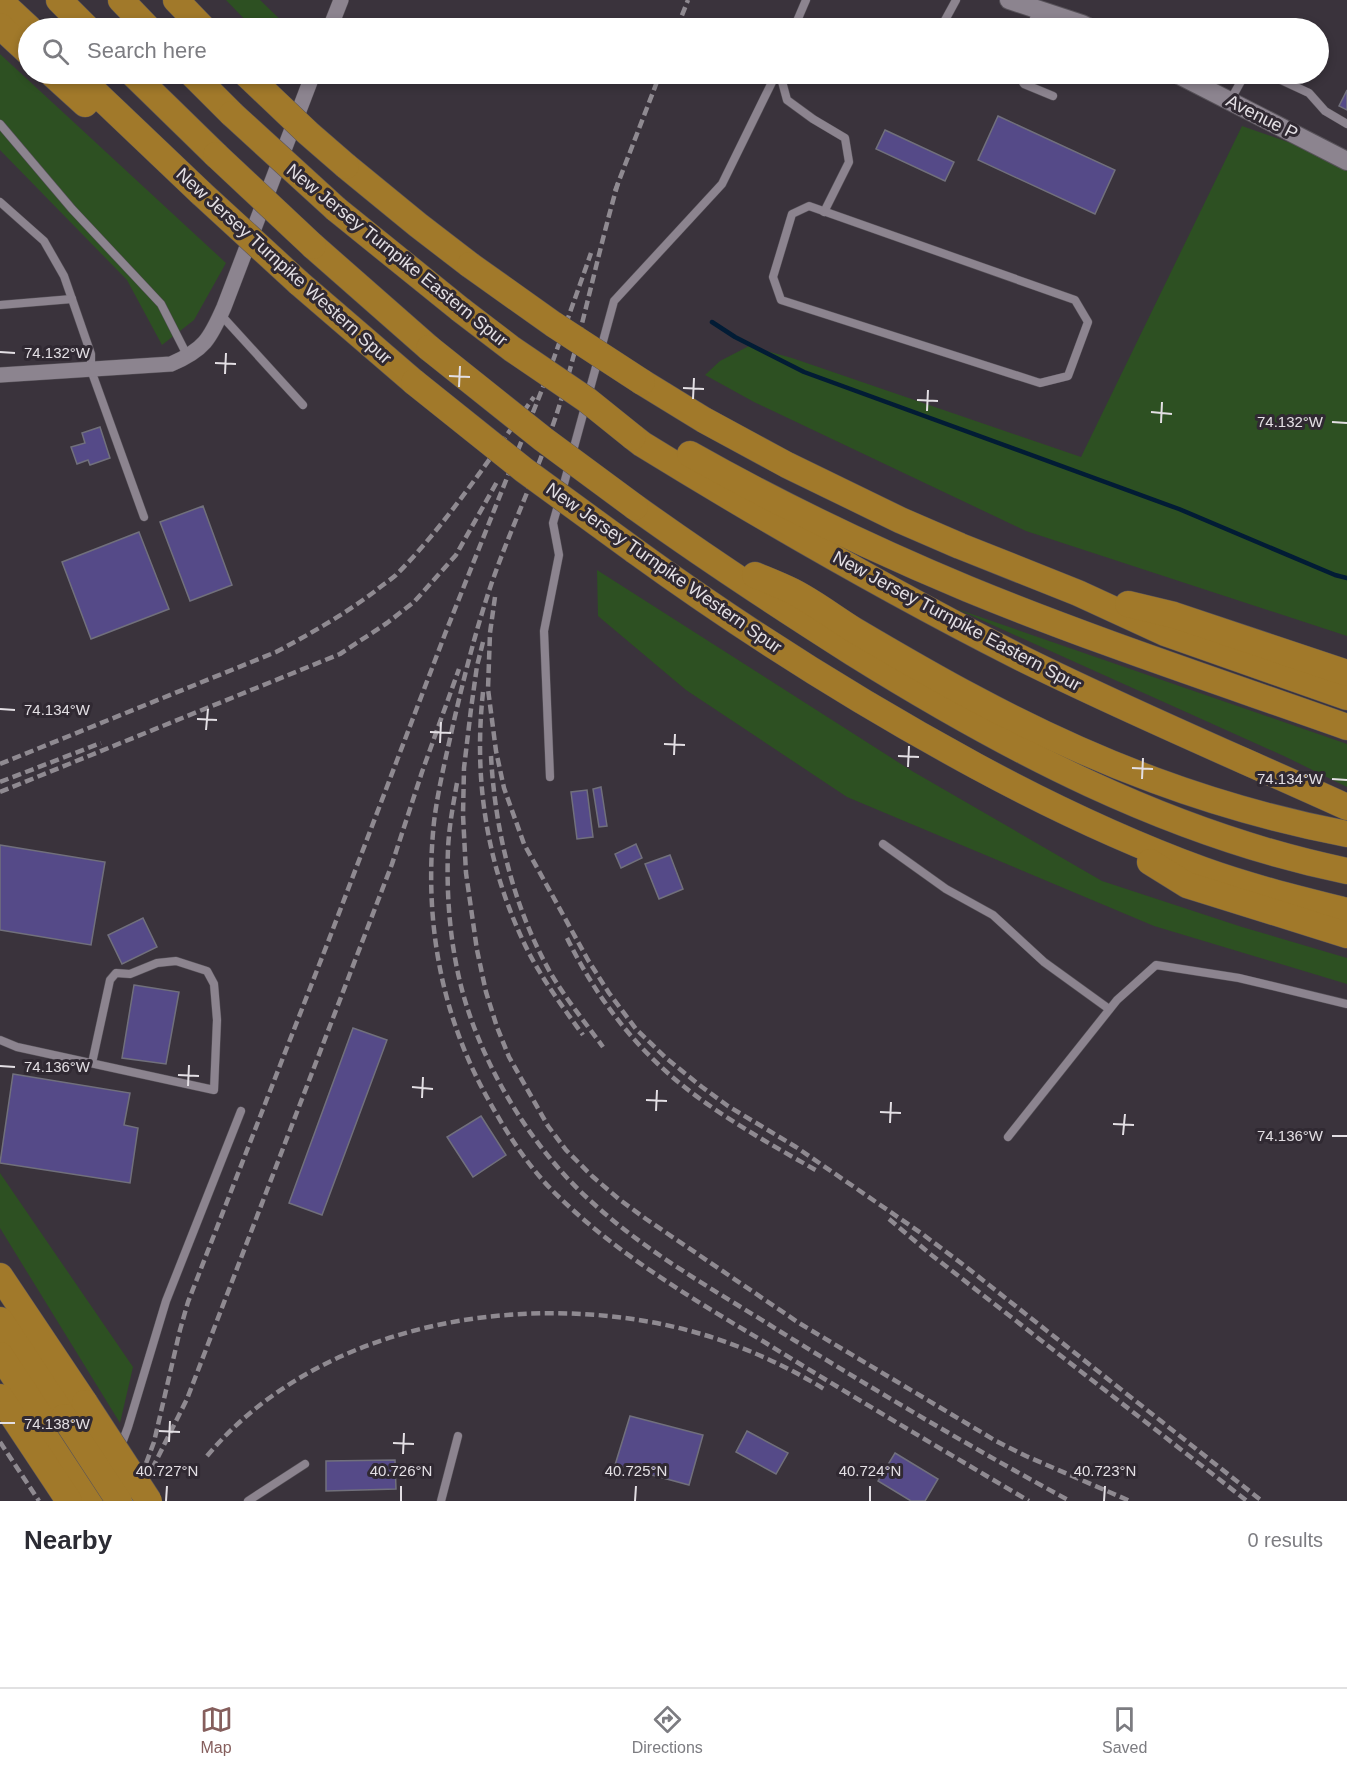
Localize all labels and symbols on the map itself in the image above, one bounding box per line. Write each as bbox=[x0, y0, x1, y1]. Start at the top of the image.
street label: Avenue P bbox=[1223, 90, 1301, 144]
street label: New Jersey Turnpike Eastern Spur bbox=[283, 160, 511, 350]
street label: New Jersey Turnpike Western Spur bbox=[172, 164, 396, 368]
text: 74.132°W bbox=[24, 344, 91, 361]
text: 74.132°W bbox=[1257, 413, 1324, 430]
street label: New Jersey Turnpike Western Spur bbox=[542, 479, 786, 657]
street label: New Jersey Turnpike Eastern Spur bbox=[830, 547, 1084, 695]
text: 74.134°W bbox=[24, 701, 91, 718]
text: 74.134°W bbox=[1257, 770, 1324, 787]
text: 74.136°W bbox=[24, 1058, 91, 1075]
text: 74.136°W bbox=[1257, 1127, 1324, 1144]
text: 74.138°W bbox=[24, 1415, 91, 1432]
text: 40.727°N bbox=[136, 1462, 198, 1479]
text: 40.726°N bbox=[370, 1462, 432, 1479]
text: 40.725°N bbox=[605, 1462, 667, 1479]
text: 40.724°N bbox=[839, 1462, 901, 1479]
text: 40.723°N bbox=[1074, 1462, 1136, 1479]

